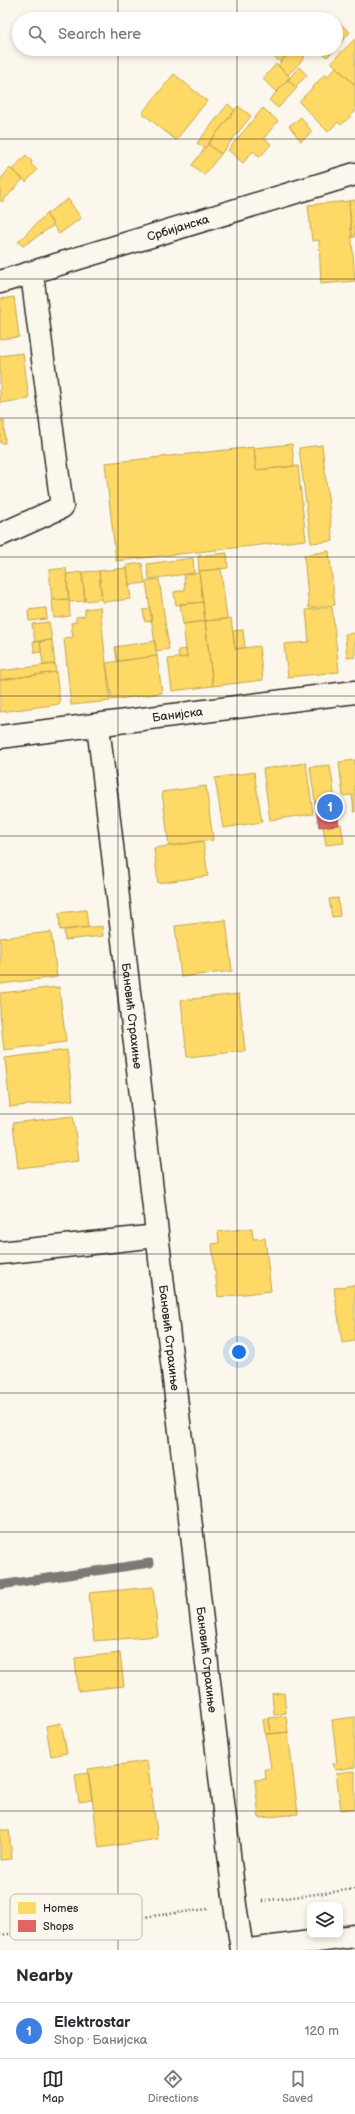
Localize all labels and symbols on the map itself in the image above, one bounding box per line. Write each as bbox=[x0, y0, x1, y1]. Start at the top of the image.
street label: Србијанска bbox=[145, 212, 211, 245]
street label: Банијска bbox=[151, 704, 204, 726]
pin: 1 bbox=[317, 792, 343, 822]
street label: Бановић Страхиње bbox=[118, 962, 145, 1070]
street label: Бановић Страхиње bbox=[155, 1284, 182, 1392]
your location bbox=[229, 1342, 249, 1362]
street label: Бановић Страхиње bbox=[192, 1606, 220, 1714]
legend bbox=[10, 1894, 142, 1940]
text: Homes bbox=[43, 1902, 79, 1915]
text: Shops bbox=[43, 1920, 74, 1933]

